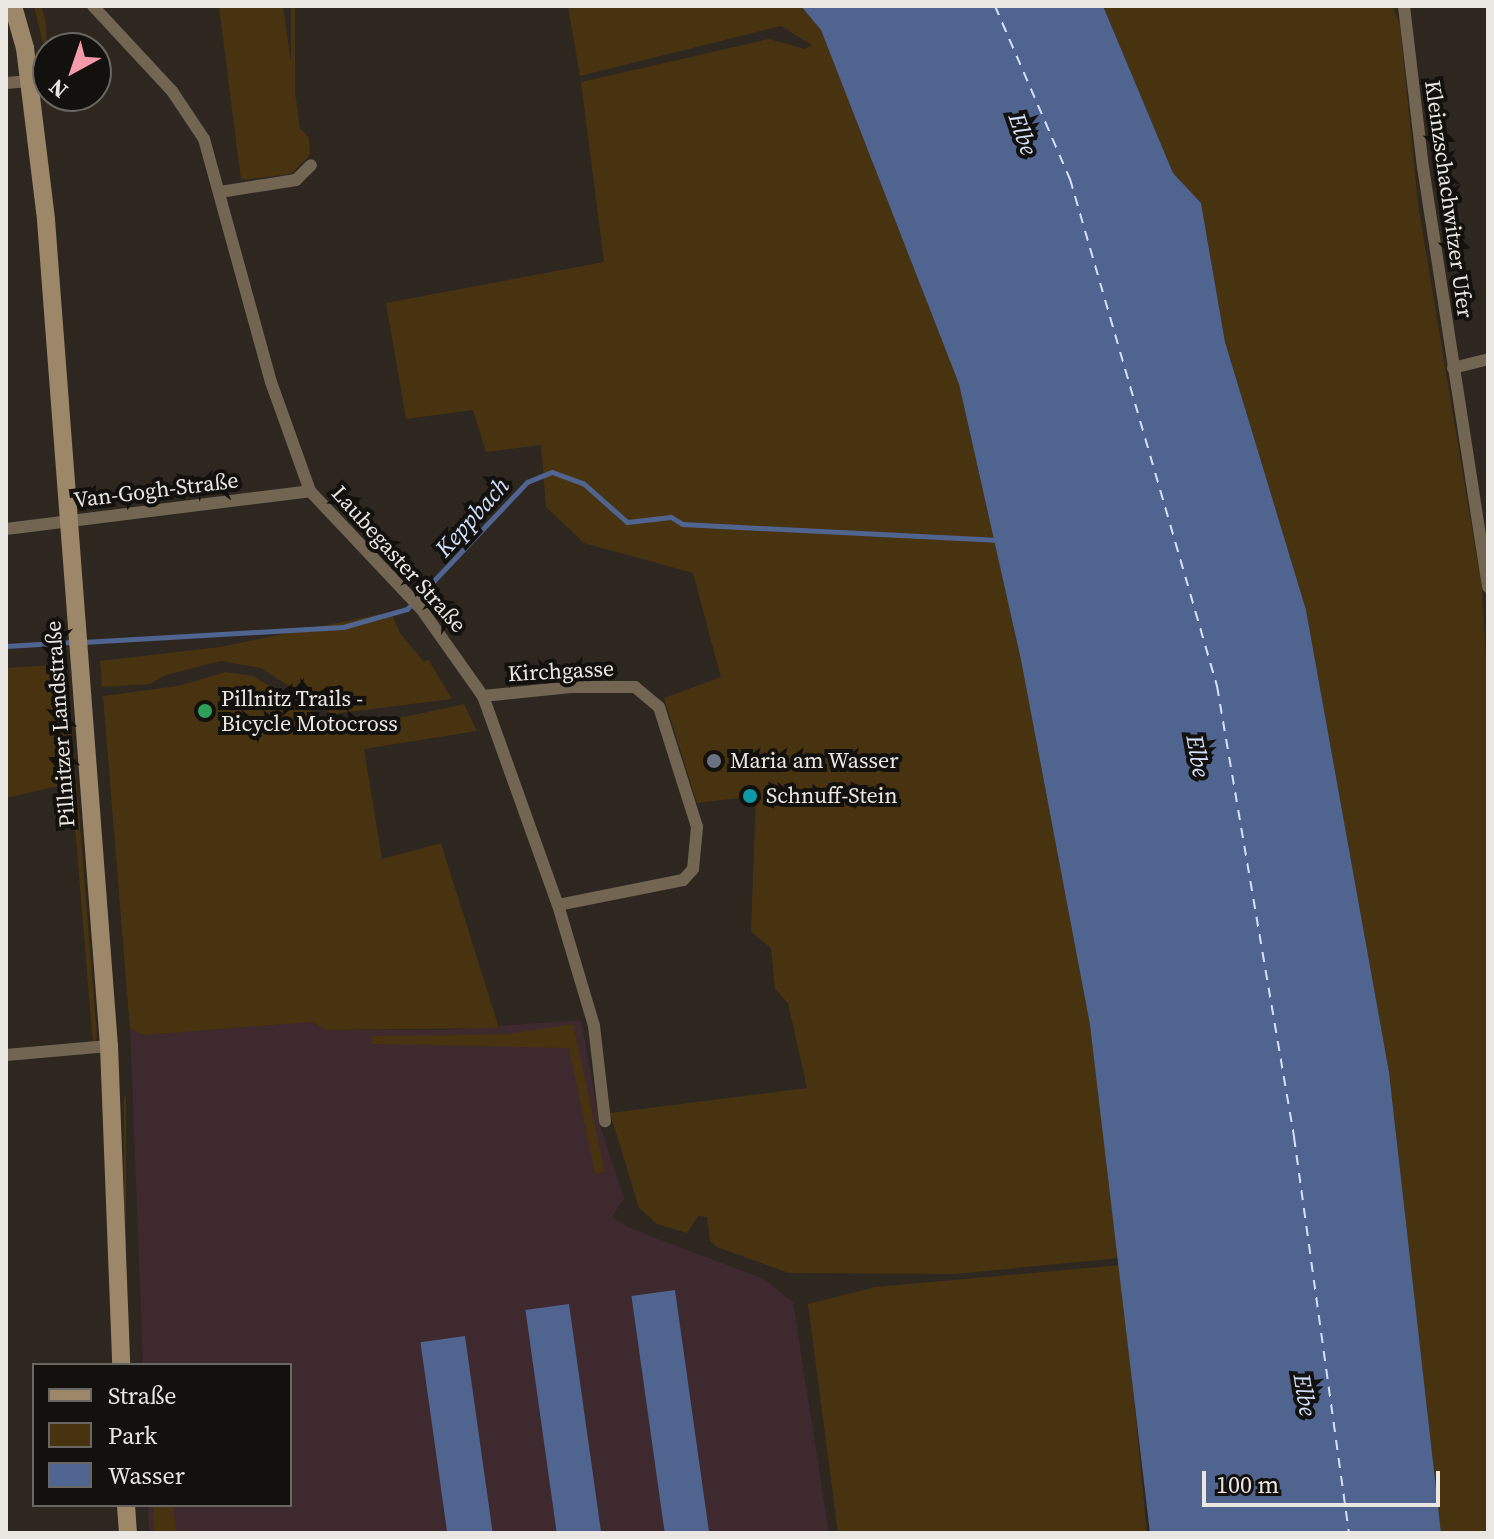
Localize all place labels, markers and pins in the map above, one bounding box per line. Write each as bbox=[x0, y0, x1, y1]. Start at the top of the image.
place label: Pillnitz Trails - Bicycle Motocross bbox=[221, 685, 398, 736]
marker: Pillnitz Trails - Bicycle Motocross bbox=[196, 702, 214, 720]
place label: Maria am Wasser bbox=[730, 748, 899, 774]
marker: Maria am Wasser bbox=[705, 752, 723, 770]
place label: Schnuff-Stein bbox=[766, 783, 898, 809]
marker: Schnuff-Stein bbox=[741, 787, 759, 805]

